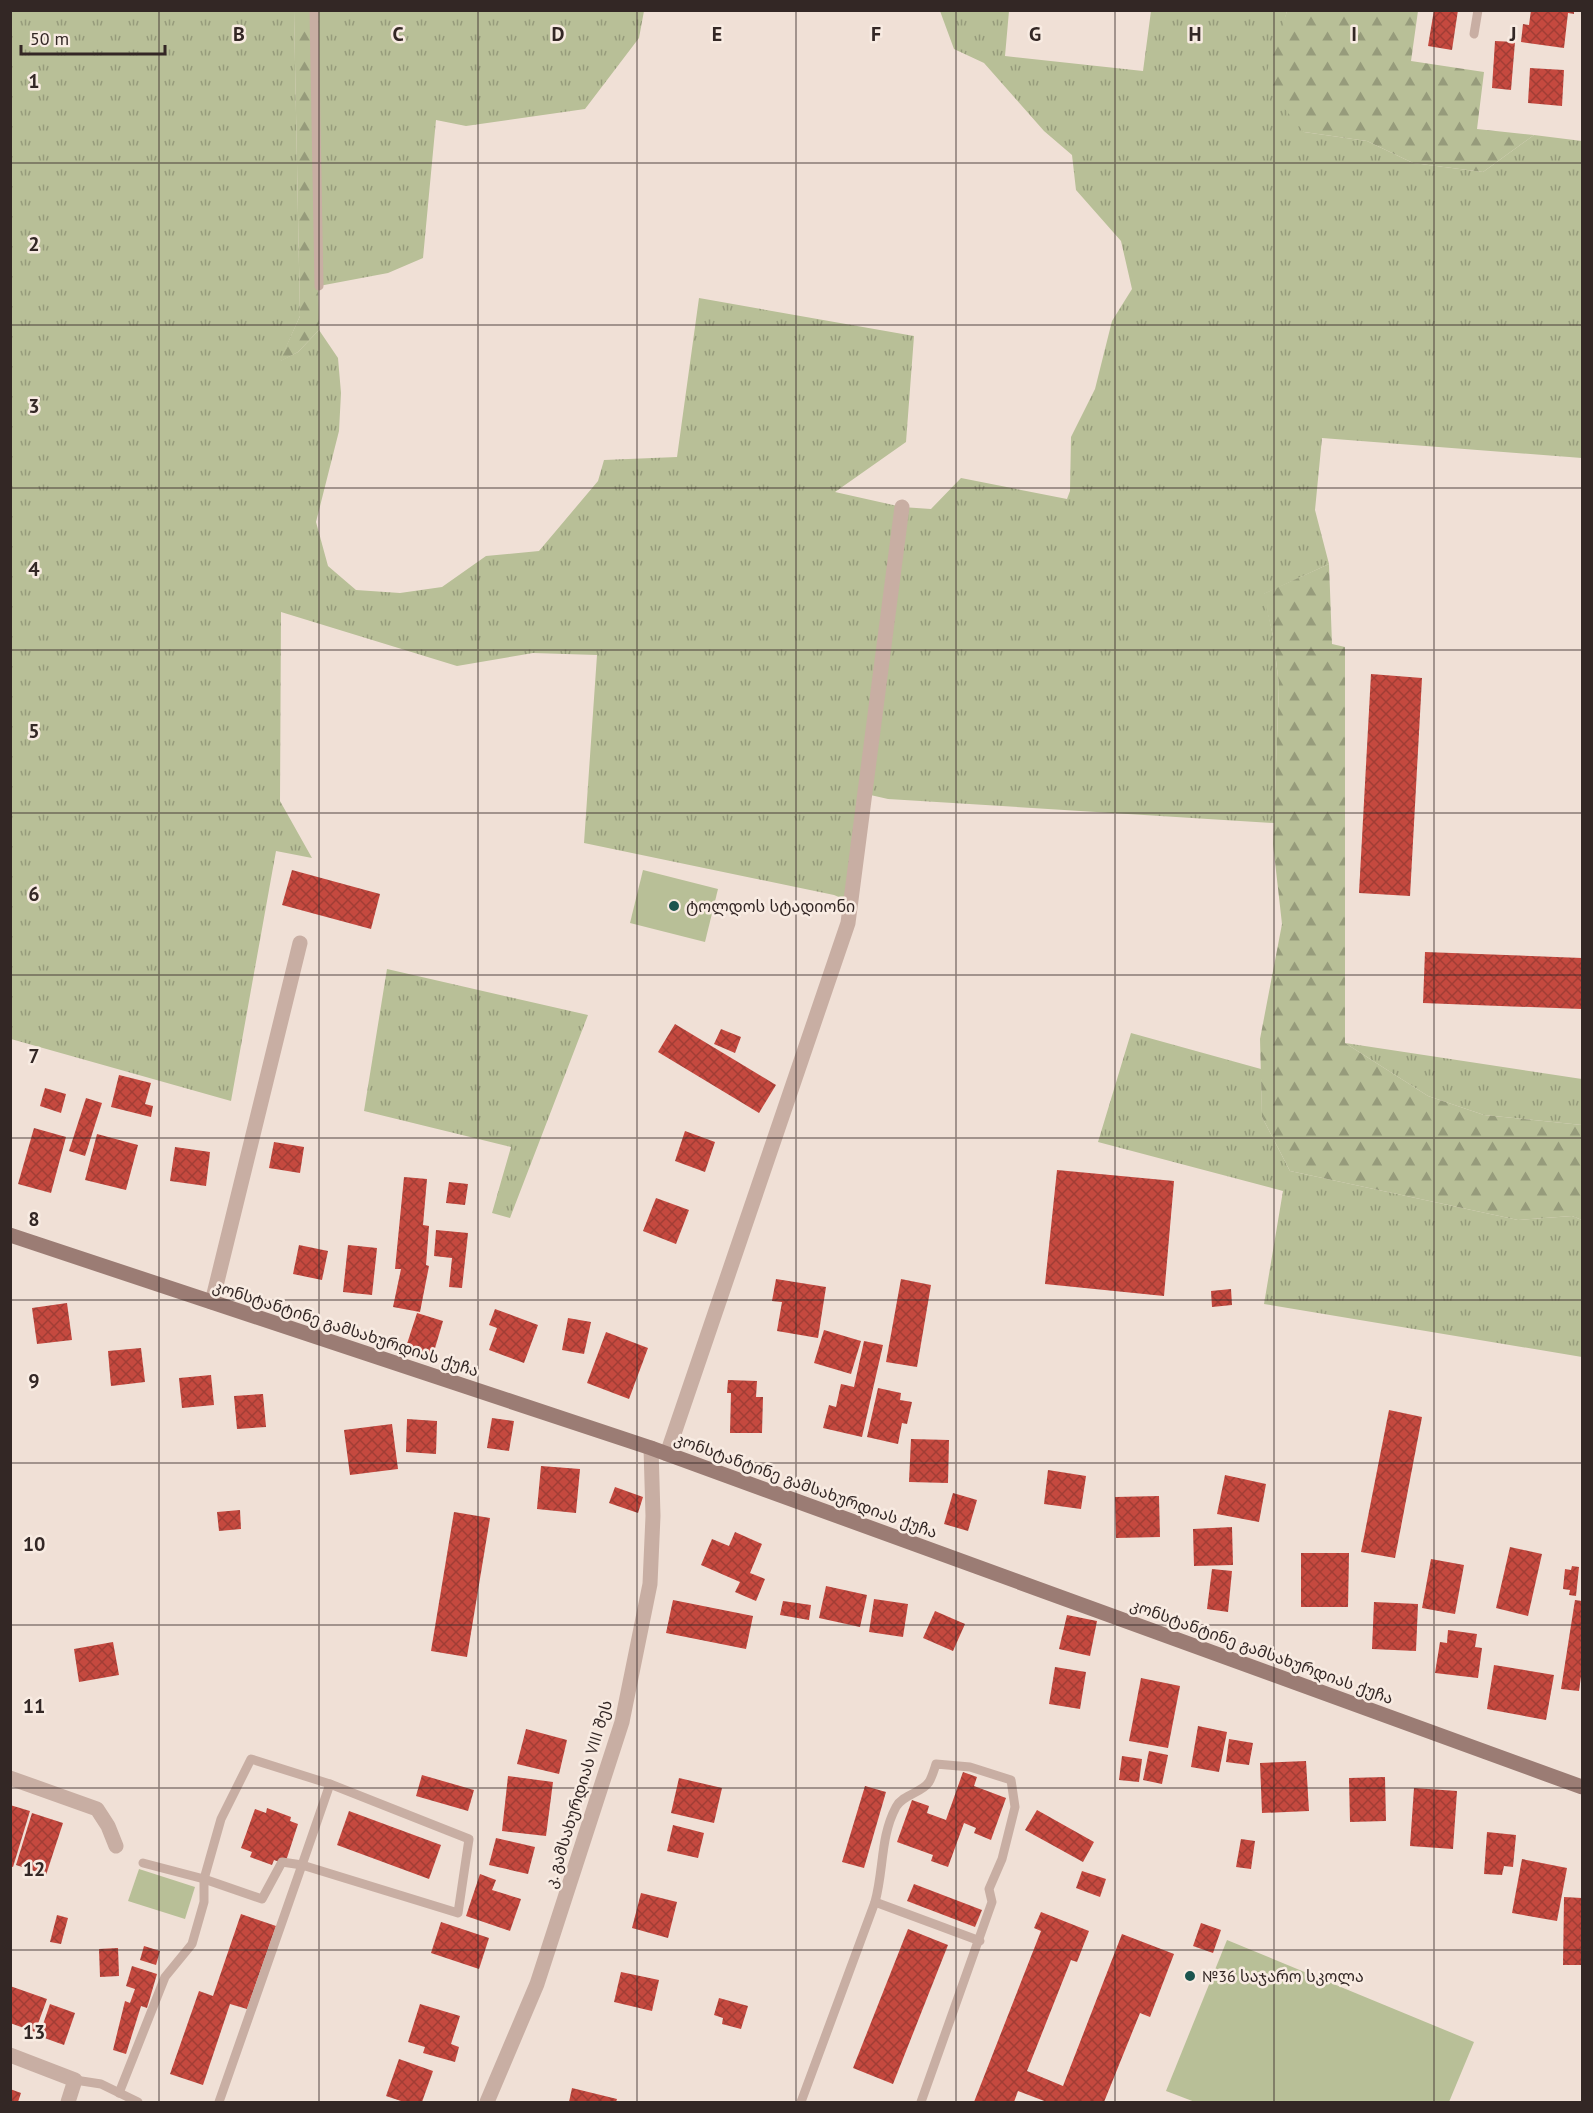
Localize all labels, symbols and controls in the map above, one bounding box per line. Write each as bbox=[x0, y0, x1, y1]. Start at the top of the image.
scale bar bbox=[21, 18, 165, 56]
text: B bbox=[233, 21, 245, 47]
text: C bbox=[392, 21, 404, 47]
text: D bbox=[552, 21, 565, 47]
text: E bbox=[712, 21, 722, 47]
text: F bbox=[871, 21, 881, 47]
text: G bbox=[1029, 21, 1041, 47]
text: H bbox=[1188, 21, 1202, 47]
text: I bbox=[1351, 21, 1357, 47]
text: J bbox=[1509, 21, 1516, 47]
text: 50 m bbox=[30, 27, 69, 50]
text: 1 bbox=[28, 68, 40, 94]
text: 2 bbox=[28, 231, 40, 257]
text: 3 bbox=[28, 393, 40, 419]
text: 4 bbox=[28, 556, 40, 582]
text: 5 bbox=[28, 718, 40, 744]
text: 6 bbox=[28, 881, 40, 907]
place label: ტოლდოს სტადიონი bbox=[686, 896, 855, 917]
marker: ტოლდოს სტადიონი bbox=[667, 899, 681, 913]
text: 7 bbox=[28, 1043, 40, 1069]
text: 8 bbox=[28, 1206, 40, 1232]
street label: კონსტანტინე გამსახურდიას ქუჩა bbox=[210, 1275, 481, 1381]
text: 9 bbox=[28, 1368, 40, 1394]
street label: კონსტანტინე გამსახურდიას ქუჩა bbox=[671, 1428, 940, 1543]
text: 10 bbox=[23, 1531, 45, 1557]
street label: კონსტანტინე გამსახურდიას ქუჩა bbox=[1127, 1594, 1396, 1709]
text: 11 bbox=[23, 1693, 45, 1719]
street label: კ. გამსახურდიას VIII შეს bbox=[540, 1698, 617, 1891]
text: 12 bbox=[23, 1856, 45, 1882]
place label: №36 საჯარო სკოლა bbox=[1202, 1966, 1364, 1987]
marker: №36 საჯარო სკოლა bbox=[1183, 1969, 1197, 1983]
text: 13 bbox=[23, 2019, 45, 2045]

